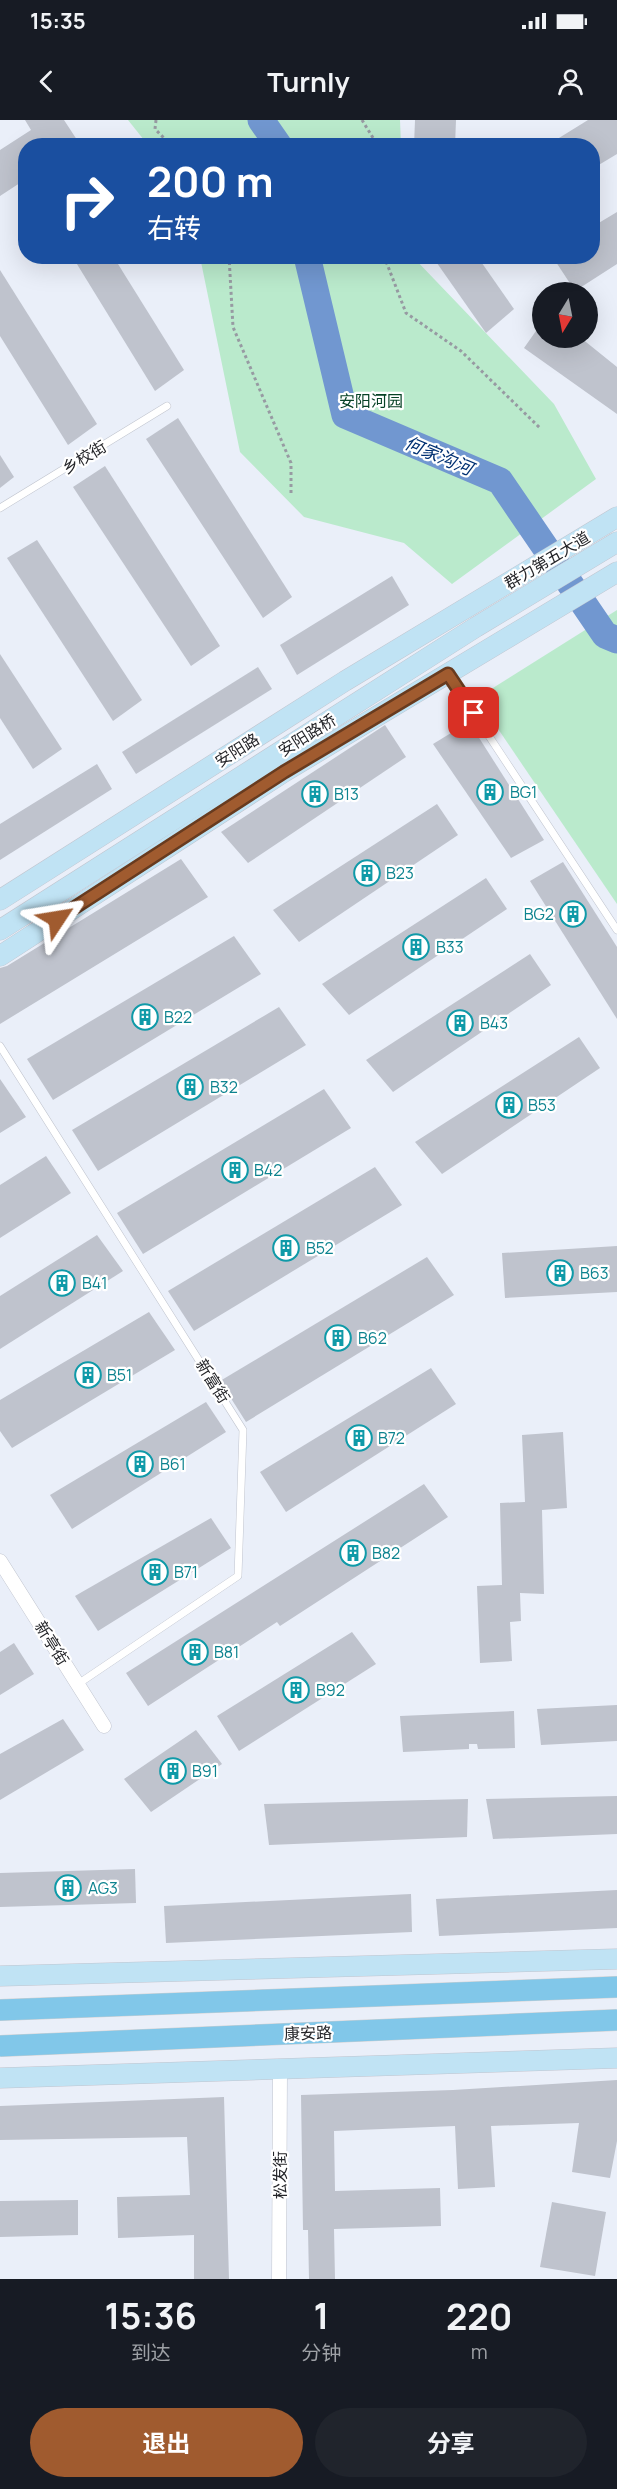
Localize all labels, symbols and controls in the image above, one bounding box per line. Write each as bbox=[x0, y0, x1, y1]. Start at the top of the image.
text: 15:35 bbox=[30, 6, 86, 36]
text: Turnly bbox=[267, 63, 350, 100]
icon: back bbox=[30, 65, 63, 98]
icon: person bbox=[554, 65, 587, 98]
text: 200 m bbox=[147, 152, 273, 210]
icon: right bbox=[48, 162, 126, 240]
text: 右转 bbox=[147, 209, 201, 246]
north arrow bbox=[532, 282, 598, 348]
map controls bbox=[532, 282, 598, 348]
park label: 安阳河园 bbox=[339, 390, 403, 412]
water label: 何家沟河 bbox=[401, 430, 480, 481]
street label: 乡校街 bbox=[58, 435, 110, 479]
street label: 群力第五大道 bbox=[500, 526, 594, 594]
pin bbox=[448, 687, 499, 738]
icon: arrive bbox=[457, 696, 490, 729]
street label: 安阳路桥 bbox=[274, 709, 340, 761]
street label: 安阳路 bbox=[211, 728, 263, 772]
building icon: BG1 bbox=[475, 777, 505, 807]
building icon: B13 bbox=[300, 779, 330, 809]
place label: BG1 bbox=[510, 781, 537, 803]
place label: B13 bbox=[334, 783, 359, 805]
building icon: B23 bbox=[352, 858, 382, 888]
place label: B23 bbox=[386, 862, 414, 884]
position arrow bbox=[25, 887, 89, 951]
building icon: BG2 bbox=[558, 899, 588, 929]
place label: BG2 bbox=[524, 903, 554, 925]
building icon: B33 bbox=[401, 932, 431, 962]
place label: B33 bbox=[436, 936, 464, 958]
building icon: B22 bbox=[130, 1002, 160, 1032]
place label: B22 bbox=[164, 1006, 192, 1028]
building icon: B43 bbox=[445, 1008, 475, 1038]
place label: B43 bbox=[480, 1012, 508, 1034]
building icon: B32 bbox=[175, 1072, 205, 1102]
place label: B32 bbox=[210, 1076, 238, 1098]
building icon: B53 bbox=[494, 1090, 524, 1120]
place label: B53 bbox=[528, 1094, 556, 1116]
building icon: B42 bbox=[220, 1155, 250, 1185]
place label: B42 bbox=[254, 1159, 282, 1181]
building icon: B52 bbox=[271, 1233, 301, 1263]
place label: B52 bbox=[306, 1237, 334, 1259]
building icon: B63 bbox=[545, 1258, 575, 1288]
place label: B63 bbox=[580, 1262, 609, 1284]
building icon: B41 bbox=[47, 1268, 77, 1298]
place label: B41 bbox=[82, 1272, 107, 1294]
building icon: B62 bbox=[323, 1323, 353, 1353]
place label: B62 bbox=[358, 1327, 387, 1349]
street label: 新富街 bbox=[191, 1355, 235, 1407]
building icon: B51 bbox=[73, 1360, 103, 1390]
place label: B51 bbox=[107, 1364, 132, 1386]
building icon: B72 bbox=[344, 1423, 374, 1453]
place label: B72 bbox=[378, 1427, 405, 1449]
building icon: B61 bbox=[125, 1449, 155, 1479]
place label: B61 bbox=[160, 1453, 186, 1475]
building icon: B82 bbox=[338, 1538, 368, 1568]
place label: B82 bbox=[372, 1542, 400, 1564]
building icon: B71 bbox=[140, 1557, 170, 1587]
place label: B71 bbox=[174, 1561, 198, 1583]
street label: 新亭街 bbox=[30, 1617, 74, 1669]
building icon: B81 bbox=[180, 1637, 210, 1667]
place label: B81 bbox=[214, 1641, 239, 1663]
building icon: B92 bbox=[281, 1675, 311, 1705]
place label: B92 bbox=[316, 1679, 345, 1701]
building icon: B91 bbox=[158, 1756, 188, 1786]
place label: B91 bbox=[192, 1760, 218, 1782]
building icon: AG3 bbox=[53, 1873, 83, 1903]
place label: AG3 bbox=[88, 1877, 118, 1899]
street label: 康安路 bbox=[284, 2021, 332, 2045]
street label: 松发街 bbox=[269, 2151, 291, 2199]
text: 15:36 bbox=[104, 2291, 197, 2340]
text: 1 bbox=[314, 2291, 329, 2340]
text: 220 bbox=[446, 2292, 513, 2341]
text: m bbox=[471, 2338, 488, 2365]
text: 到达 bbox=[131, 2339, 171, 2366]
text: 分钟 bbox=[301, 2339, 341, 2366]
button: 退出 bbox=[30, 2408, 303, 2477]
button: 分享 bbox=[315, 2408, 587, 2477]

